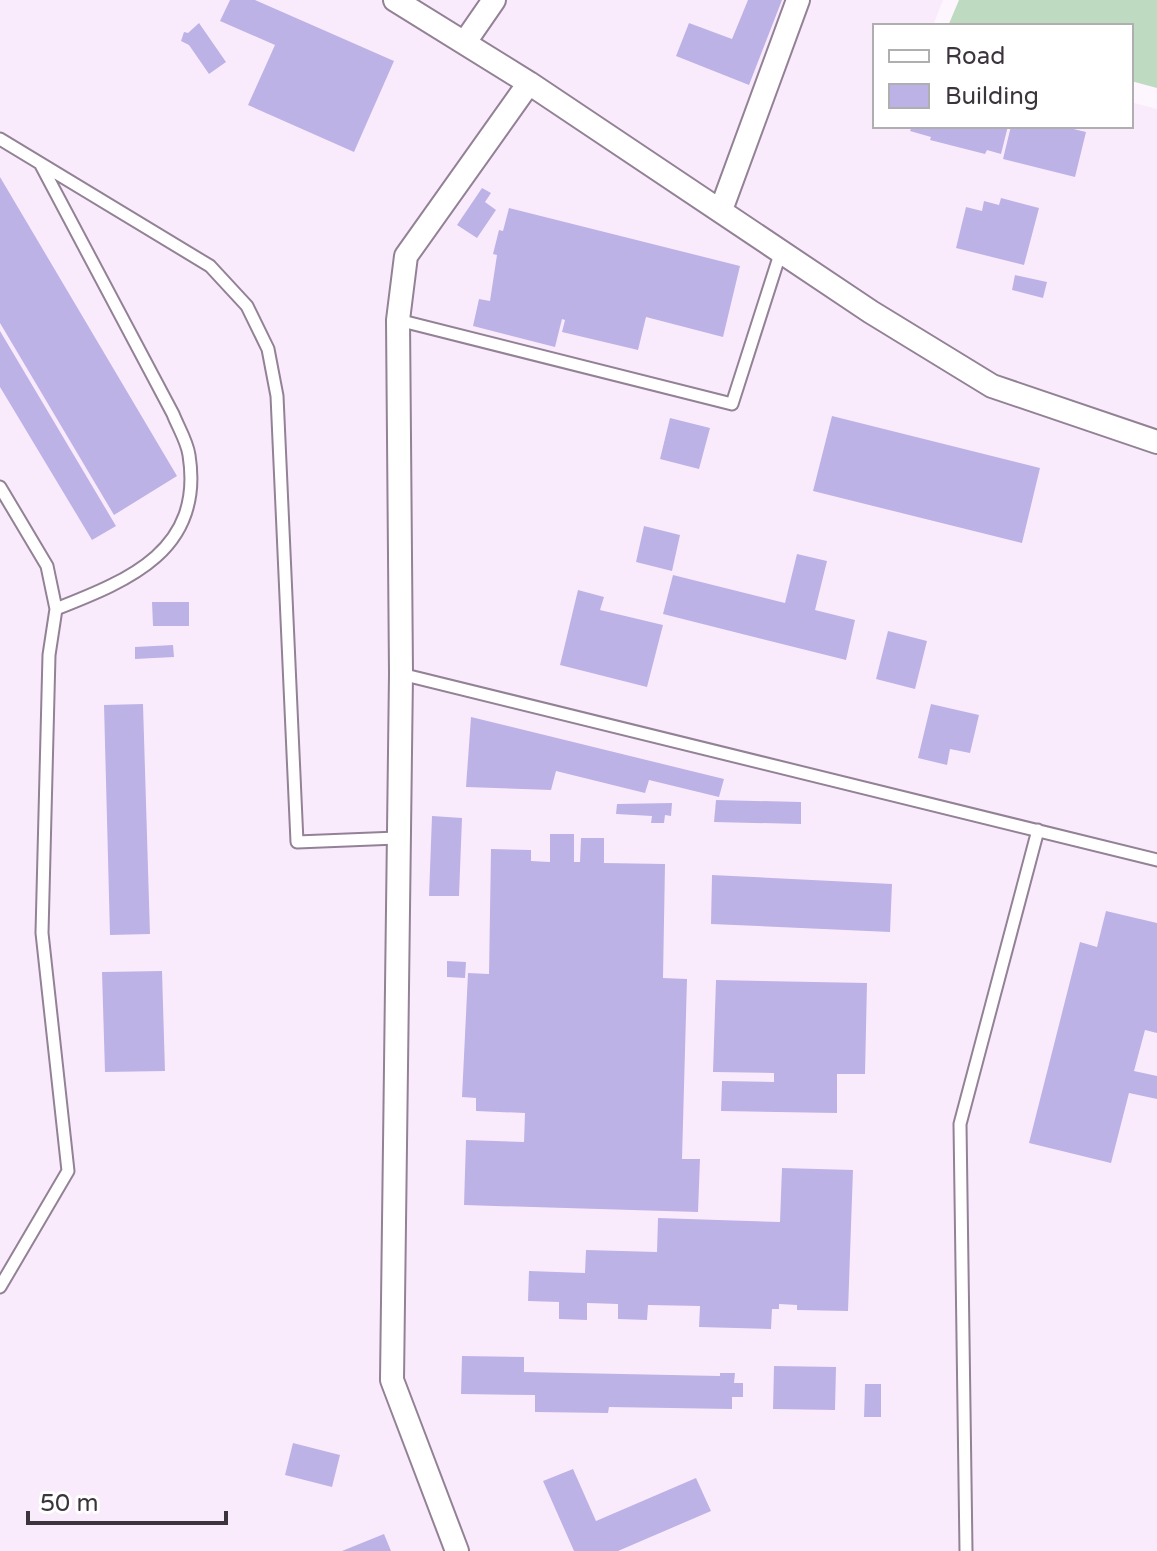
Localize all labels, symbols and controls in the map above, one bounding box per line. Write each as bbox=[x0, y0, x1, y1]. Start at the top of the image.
legend bbox=[873, 24, 1133, 128]
text: Road bbox=[945, 42, 1005, 71]
text: Building bbox=[945, 82, 1039, 111]
scale bar bbox=[28, 1475, 226, 1525]
text: 50 m bbox=[40, 1489, 98, 1518]

